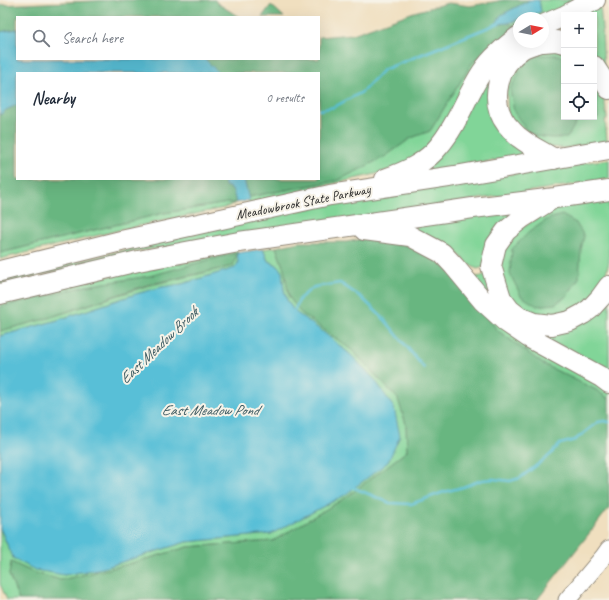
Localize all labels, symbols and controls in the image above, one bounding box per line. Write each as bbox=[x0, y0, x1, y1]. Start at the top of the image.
north arrow bbox=[513, 12, 549, 48]
map controls bbox=[561, 12, 597, 120]
button: + bbox=[561, 12, 597, 48]
search box bbox=[16, 16, 320, 60]
icon: search bbox=[30, 27, 52, 49]
text: Search here bbox=[62, 29, 123, 48]
button: − bbox=[561, 48, 597, 84]
button: locate bbox=[561, 84, 597, 120]
text: Nearby bbox=[32, 88, 75, 109]
text: 0 results bbox=[266, 90, 304, 106]
street label: Meadowbrook State Parkway bbox=[234, 180, 373, 223]
water label: East Meadow Brook bbox=[116, 301, 205, 388]
water label: East Meadow Pond bbox=[162, 401, 264, 420]

